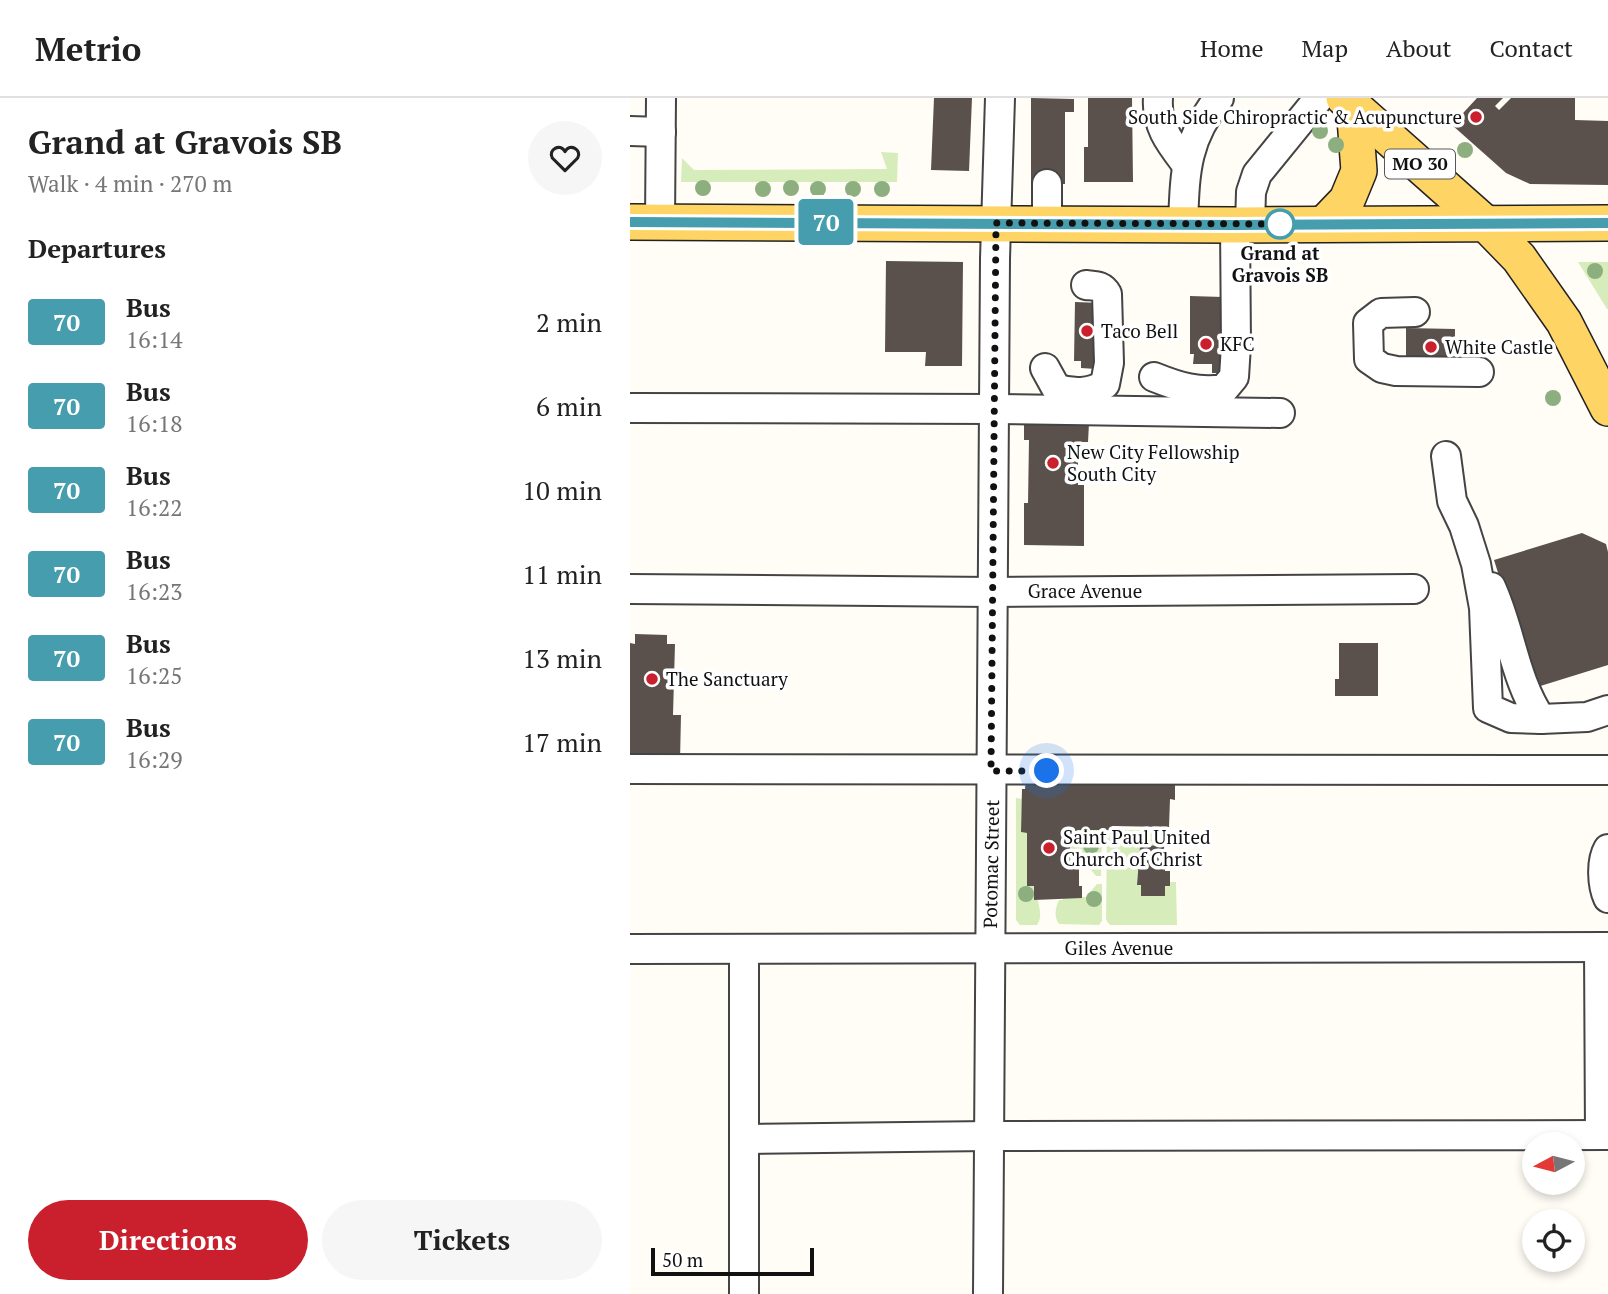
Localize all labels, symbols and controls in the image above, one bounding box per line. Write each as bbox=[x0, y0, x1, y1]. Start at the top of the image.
text: Metrio bbox=[35, 27, 141, 70]
text: Home bbox=[1200, 32, 1264, 64]
text: Map bbox=[1302, 32, 1348, 64]
text: About bbox=[1386, 32, 1452, 64]
text: Contact bbox=[1490, 32, 1573, 64]
place label: South Side Chiropractic & Acupuncture bbox=[1128, 104, 1462, 129]
marker: South Side Chiropractic & Acupuncture bbox=[1468, 109, 1484, 125]
text: Grand at Gravois SB bbox=[28, 120, 342, 163]
button: heart bbox=[528, 121, 602, 195]
road number: MO 30 bbox=[1385, 150, 1455, 178]
text: Walk · 4 min · 270 m bbox=[28, 168, 232, 199]
line badge: 70 bbox=[794, 199, 858, 245]
text: 70 bbox=[812, 206, 840, 238]
marker: Grand at Gravois SB bbox=[1265, 209, 1295, 239]
text: Departures bbox=[28, 231, 166, 265]
place label: Grand at Gravois SB bbox=[1232, 240, 1328, 287]
text: Bus bbox=[126, 290, 171, 324]
text: 2 min bbox=[536, 305, 602, 339]
text: 70 bbox=[53, 306, 80, 338]
place label: Taco Bell bbox=[1101, 318, 1178, 343]
marker: Taco Bell bbox=[1079, 323, 1095, 339]
text: 16:14 bbox=[126, 324, 183, 355]
place label: KFC bbox=[1220, 331, 1255, 356]
place label: White Castle bbox=[1445, 334, 1553, 359]
marker: KFC bbox=[1198, 336, 1214, 352]
marker: White Castle bbox=[1423, 339, 1439, 355]
text: Bus bbox=[126, 374, 171, 408]
text: 6 min bbox=[536, 389, 602, 423]
text: 70 bbox=[53, 390, 80, 422]
text: 16:18 bbox=[126, 408, 183, 439]
place label: New City Fellowship South City bbox=[1067, 439, 1239, 486]
marker: New City Fellowship South City bbox=[1045, 455, 1061, 471]
text: Bus bbox=[126, 458, 171, 492]
text: 10 min bbox=[522, 473, 602, 507]
text: 70 bbox=[53, 474, 80, 506]
text: 16:22 bbox=[126, 492, 183, 523]
text: Bus bbox=[126, 542, 171, 576]
text: 11 min bbox=[522, 557, 602, 591]
text: 70 bbox=[53, 558, 80, 590]
text: 16:23 bbox=[126, 576, 183, 607]
street label: Grace Avenue bbox=[1028, 578, 1142, 603]
text: Bus bbox=[126, 626, 171, 660]
text: 13 min bbox=[522, 641, 602, 675]
text: 70 bbox=[53, 642, 80, 674]
text: 16:25 bbox=[126, 660, 183, 691]
place label: The Sanctuary bbox=[666, 666, 788, 691]
marker: The Sanctuary bbox=[644, 671, 660, 687]
text: Bus bbox=[126, 710, 171, 744]
text: 17 min bbox=[522, 725, 602, 759]
text: 70 bbox=[53, 726, 80, 758]
text: 16:29 bbox=[126, 744, 183, 775]
your location bbox=[1029, 753, 1064, 788]
street label: Potomac Street bbox=[977, 799, 1004, 929]
place label: Saint Paul United Church of Christ bbox=[1063, 824, 1211, 871]
marker: Saint Paul United Church of Christ bbox=[1041, 840, 1057, 856]
street label: Giles Avenue bbox=[1065, 935, 1173, 960]
north arrow bbox=[1522, 1132, 1586, 1195]
map controls bbox=[1522, 1132, 1585, 1272]
button: Directions bbox=[28, 1200, 308, 1280]
button: Tickets bbox=[322, 1200, 602, 1280]
button: locate bbox=[1522, 1209, 1585, 1272]
scale bar bbox=[651, 1245, 814, 1277]
text: 50 m bbox=[662, 1247, 703, 1272]

